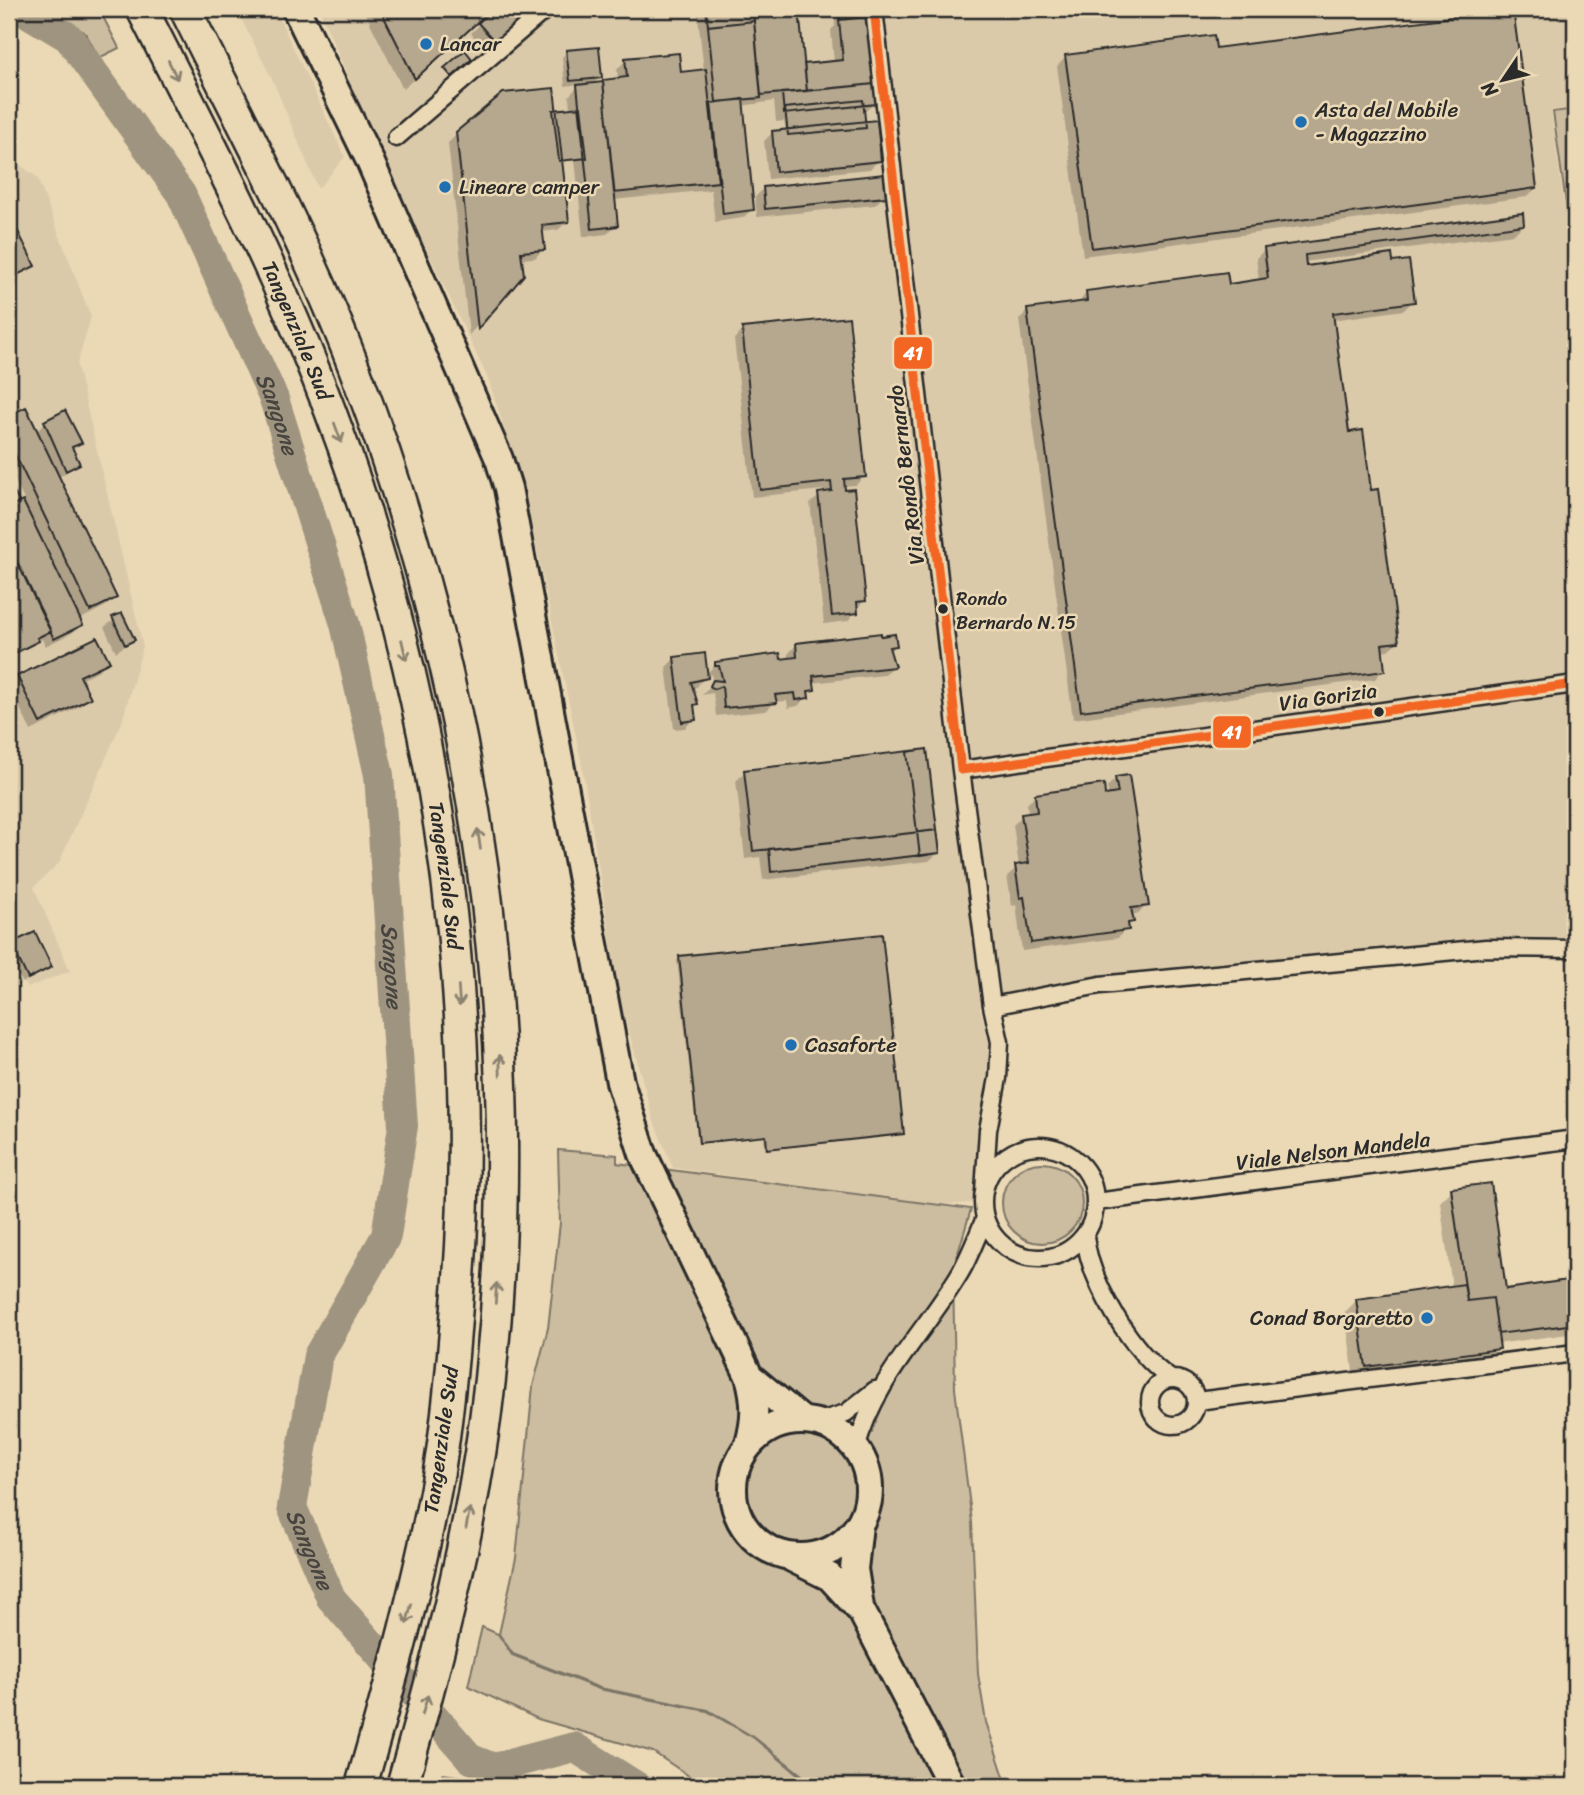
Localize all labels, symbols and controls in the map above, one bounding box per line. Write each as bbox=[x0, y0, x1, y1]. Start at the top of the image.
place label: Lancar bbox=[440, 25, 503, 63]
marker: Lancar bbox=[418, 36, 434, 52]
north arrow bbox=[1468, 46, 1538, 116]
one-way arrow bbox=[166, 59, 180, 80]
text: N bbox=[1472, 74, 1507, 105]
place label: Asta del Mobile - Magazzino bbox=[1314, 91, 1458, 153]
marker: Asta del Mobile - Magazzino bbox=[1293, 114, 1309, 130]
place label: Lineare camper bbox=[459, 168, 600, 206]
marker: Lineare camper bbox=[437, 179, 453, 195]
street label: Tangenziale Sud bbox=[250, 254, 344, 408]
line badge: 41 bbox=[893, 336, 933, 370]
text: 41 bbox=[902, 337, 923, 370]
water label: Sangone bbox=[243, 365, 311, 462]
street label: Via Rondò Bernardo bbox=[876, 383, 936, 567]
one-way arrow bbox=[333, 421, 345, 443]
place label: Rondo Bernardo N.15 bbox=[956, 582, 1077, 639]
marker: Rondo Bernardo N.15 bbox=[936, 602, 950, 616]
one-way arrow bbox=[398, 638, 411, 661]
street label: Via Gorizia bbox=[1277, 671, 1380, 723]
unlabelled marker bbox=[1372, 705, 1386, 719]
line badge: 41 bbox=[1212, 715, 1252, 749]
text: 41 bbox=[1221, 716, 1242, 749]
street label: Tangenziale Sud bbox=[417, 799, 474, 953]
one-way arrow bbox=[473, 828, 486, 851]
water label: Sangone bbox=[368, 922, 415, 1011]
one-way arrow bbox=[453, 984, 466, 1006]
place label: Casaforte bbox=[805, 1026, 897, 1064]
marker: Casaforte bbox=[783, 1037, 799, 1053]
one-way arrow bbox=[494, 1054, 507, 1077]
street label: Viale Nelson Mandela bbox=[1234, 1120, 1433, 1182]
one-way arrow bbox=[490, 1282, 503, 1304]
place label: Conad Borgaretto bbox=[1250, 1299, 1413, 1337]
marker: Conad Borgaretto bbox=[1419, 1310, 1435, 1326]
street label: Tangenziale Sud bbox=[412, 1362, 470, 1516]
water label: Sangone bbox=[274, 1502, 346, 1598]
one-way arrow bbox=[462, 1507, 475, 1530]
one-way arrow bbox=[402, 1602, 415, 1624]
one-way arrow bbox=[419, 1694, 432, 1717]

